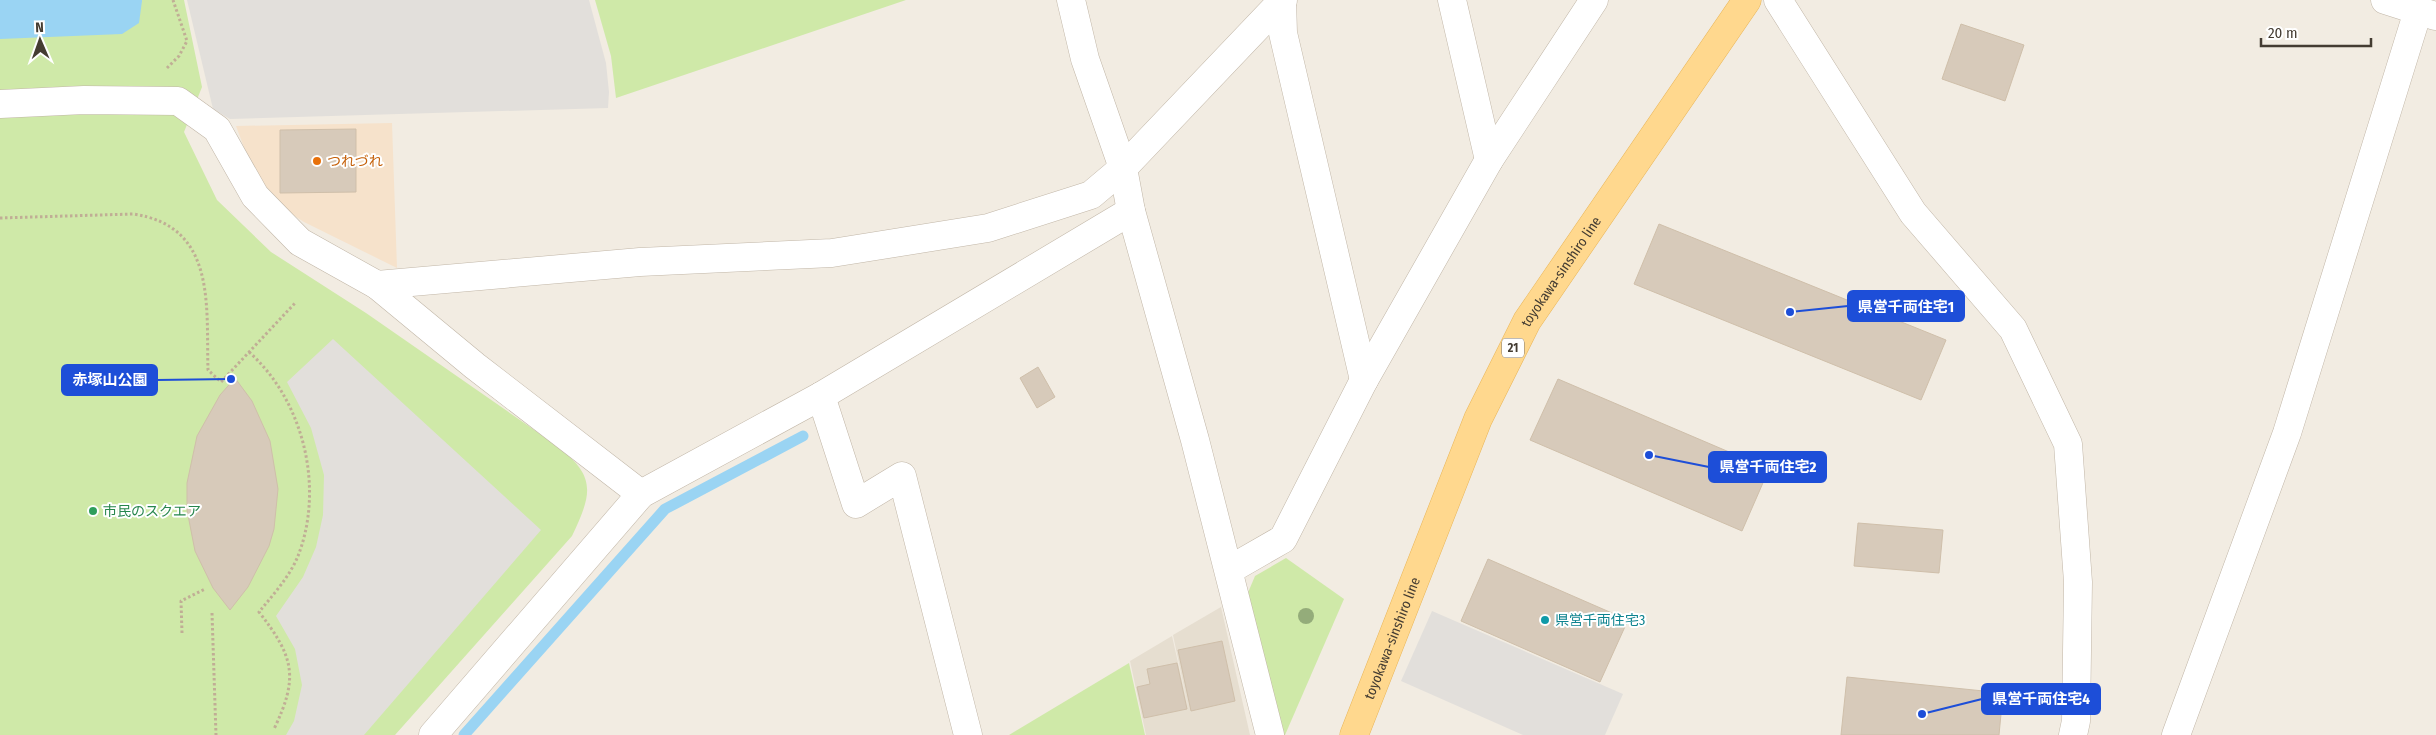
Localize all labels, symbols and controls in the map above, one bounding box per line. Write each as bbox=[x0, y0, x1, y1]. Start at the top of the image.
north arrow bbox=[15, 15, 65, 65]
scale bar bbox=[2261, 15, 2371, 47]
text: N bbox=[35, 19, 44, 36]
text: 20 m bbox=[2268, 24, 2298, 42]
place label: つれづれ bbox=[327, 153, 383, 170]
marker: つれづれ bbox=[311, 155, 323, 167]
street label: toyokawa-sinshiro line bbox=[1518, 213, 1605, 329]
callout: 県営千両住宅1 bbox=[1848, 291, 1964, 321]
text: 県営千両住宅1 bbox=[1858, 298, 1954, 316]
road number: 21 bbox=[1502, 338, 1524, 358]
callout: 赤塚山公園 bbox=[62, 365, 157, 395]
text: 赤塚山公園 bbox=[72, 371, 148, 389]
callout: 県営千両住宅2 bbox=[1709, 452, 1826, 482]
text: 県営千両住宅2 bbox=[1720, 458, 1817, 476]
place label: 市民のスクエア bbox=[103, 503, 201, 520]
marker: 市民のスクエア bbox=[87, 505, 99, 517]
street label: toyokawa-sinshiro line bbox=[1361, 575, 1424, 702]
place label: 県営千両住宅3 bbox=[1555, 612, 1645, 629]
marker: 県営千両住宅3 bbox=[1539, 614, 1551, 626]
callout: 県営千両住宅4 bbox=[1982, 684, 2100, 714]
text: 県営千両住宅4 bbox=[1992, 690, 2090, 708]

